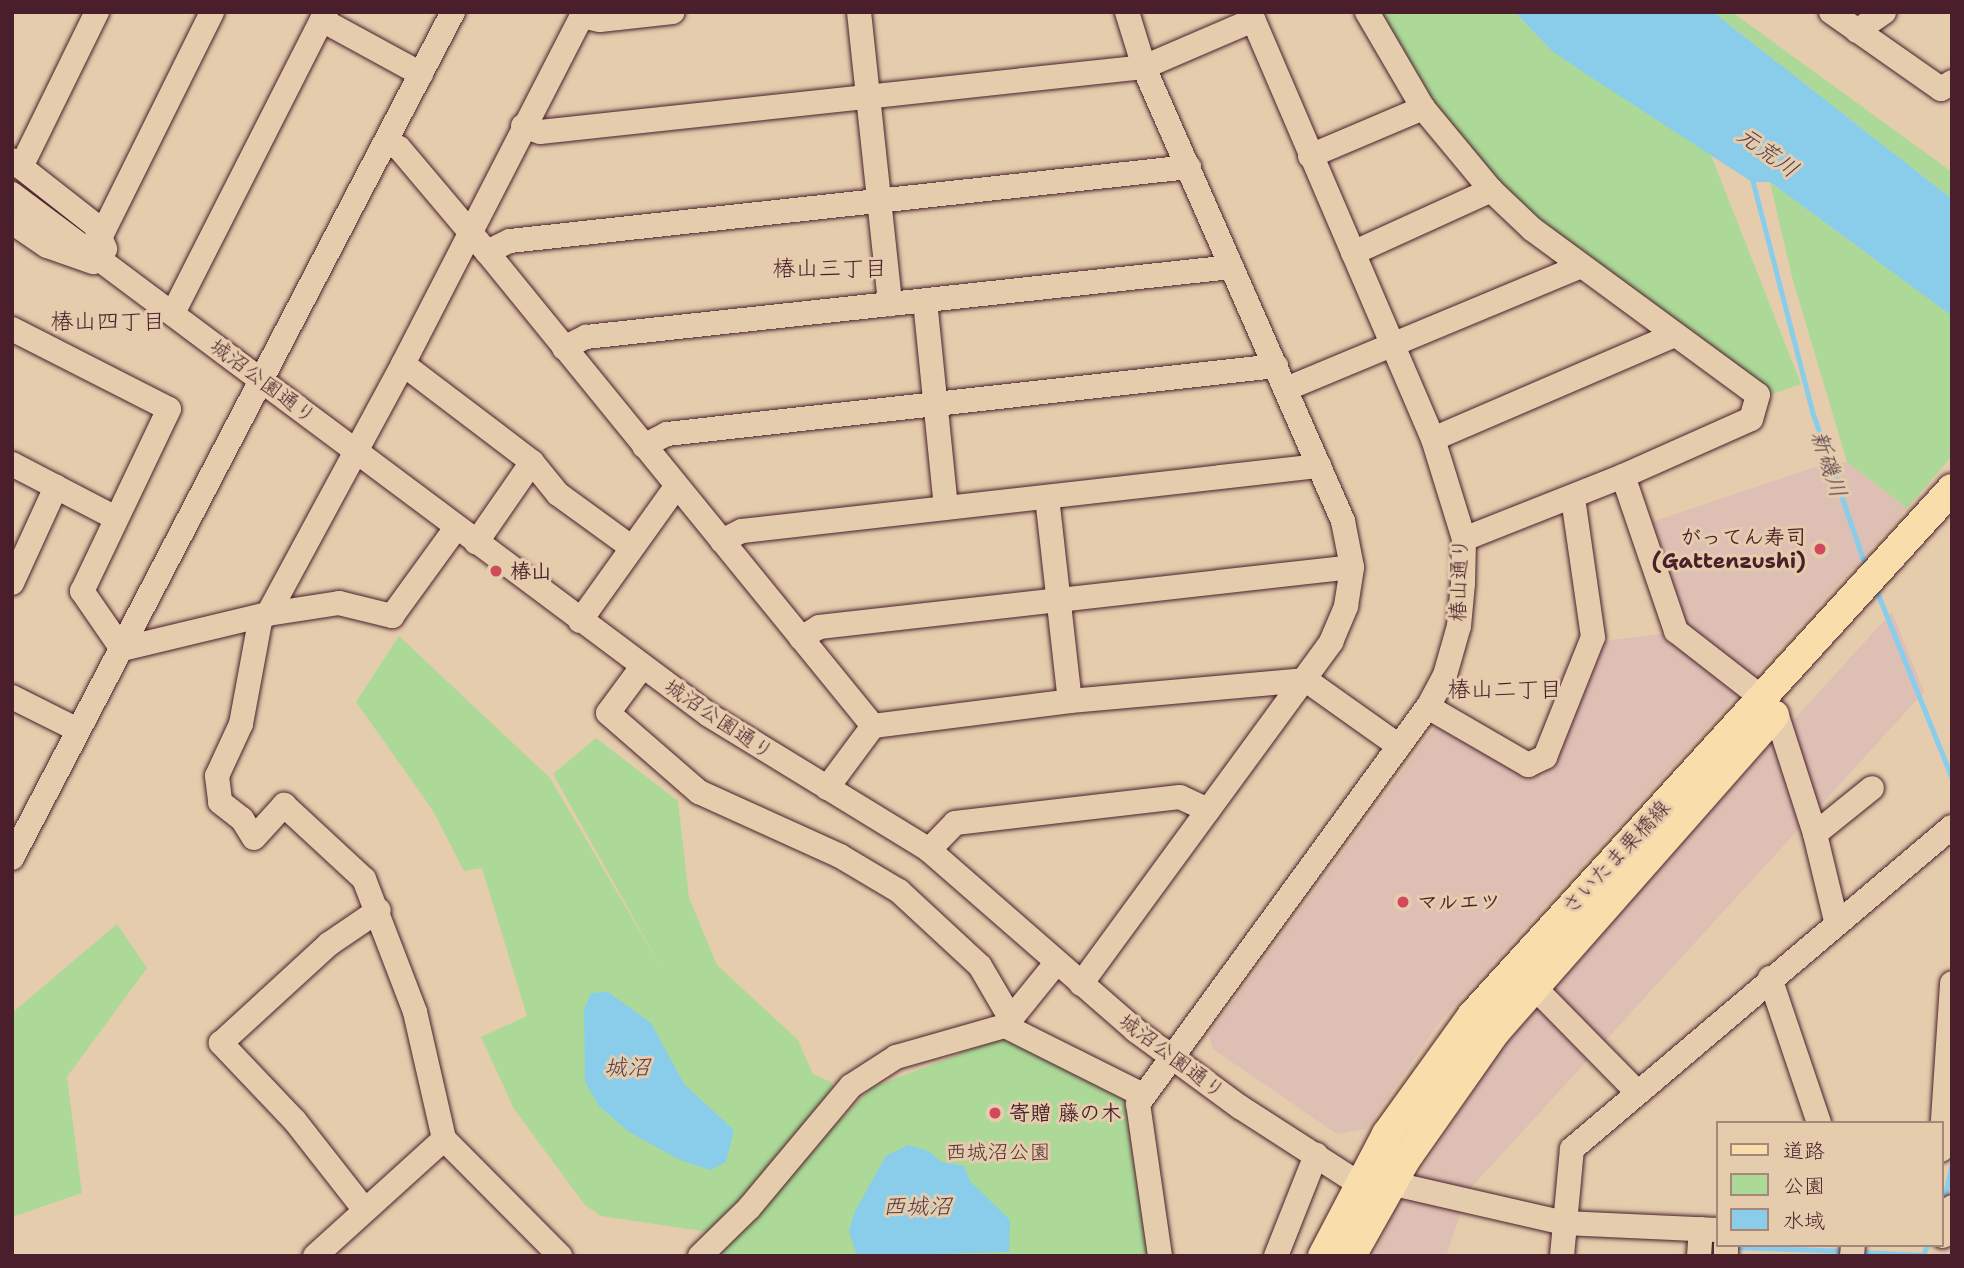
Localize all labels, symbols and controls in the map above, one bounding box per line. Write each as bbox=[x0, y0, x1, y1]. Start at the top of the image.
water label: 元荒川 bbox=[1732, 121, 1804, 183]
district label: 椿山三丁目 bbox=[773, 254, 887, 282]
district label: 椿山四丁目 bbox=[51, 307, 165, 335]
street label: 城沼公園通り bbox=[205, 333, 321, 429]
water label: 新磯川 bbox=[1805, 427, 1853, 501]
place label: がってん寿司 (Gattenzushi) bbox=[1655, 524, 1806, 574]
street label: 椿山通り bbox=[1445, 538, 1473, 622]
marker: がってん寿司 (Gattenzushi) bbox=[1812, 541, 1828, 557]
place label: 椿山 bbox=[510, 558, 552, 584]
marker: 椿山 bbox=[488, 563, 504, 579]
street label: 城沼公園通り bbox=[660, 673, 778, 765]
district label: 椿山二丁目 bbox=[1448, 675, 1562, 703]
street label: さいたま栗橋線 bbox=[1557, 795, 1675, 919]
place label: マルエツ bbox=[1417, 889, 1501, 915]
marker: マルエツ bbox=[1395, 894, 1411, 910]
street label: 城沼公園通り bbox=[1114, 1008, 1230, 1104]
water label: 城沼 bbox=[604, 1053, 650, 1081]
place label: 寄贈 藤の木 bbox=[1009, 1100, 1121, 1126]
marker: 寄贈 藤の木 bbox=[987, 1105, 1003, 1121]
legend bbox=[1716, 1121, 1943, 1247]
text: 道路 bbox=[1783, 1137, 1825, 1165]
park label: 西城沼公園 bbox=[946, 1139, 1050, 1165]
text: 公園 bbox=[1783, 1172, 1825, 1200]
water label: 西城沼 bbox=[883, 1192, 951, 1220]
text: 水域 bbox=[1783, 1207, 1825, 1235]

